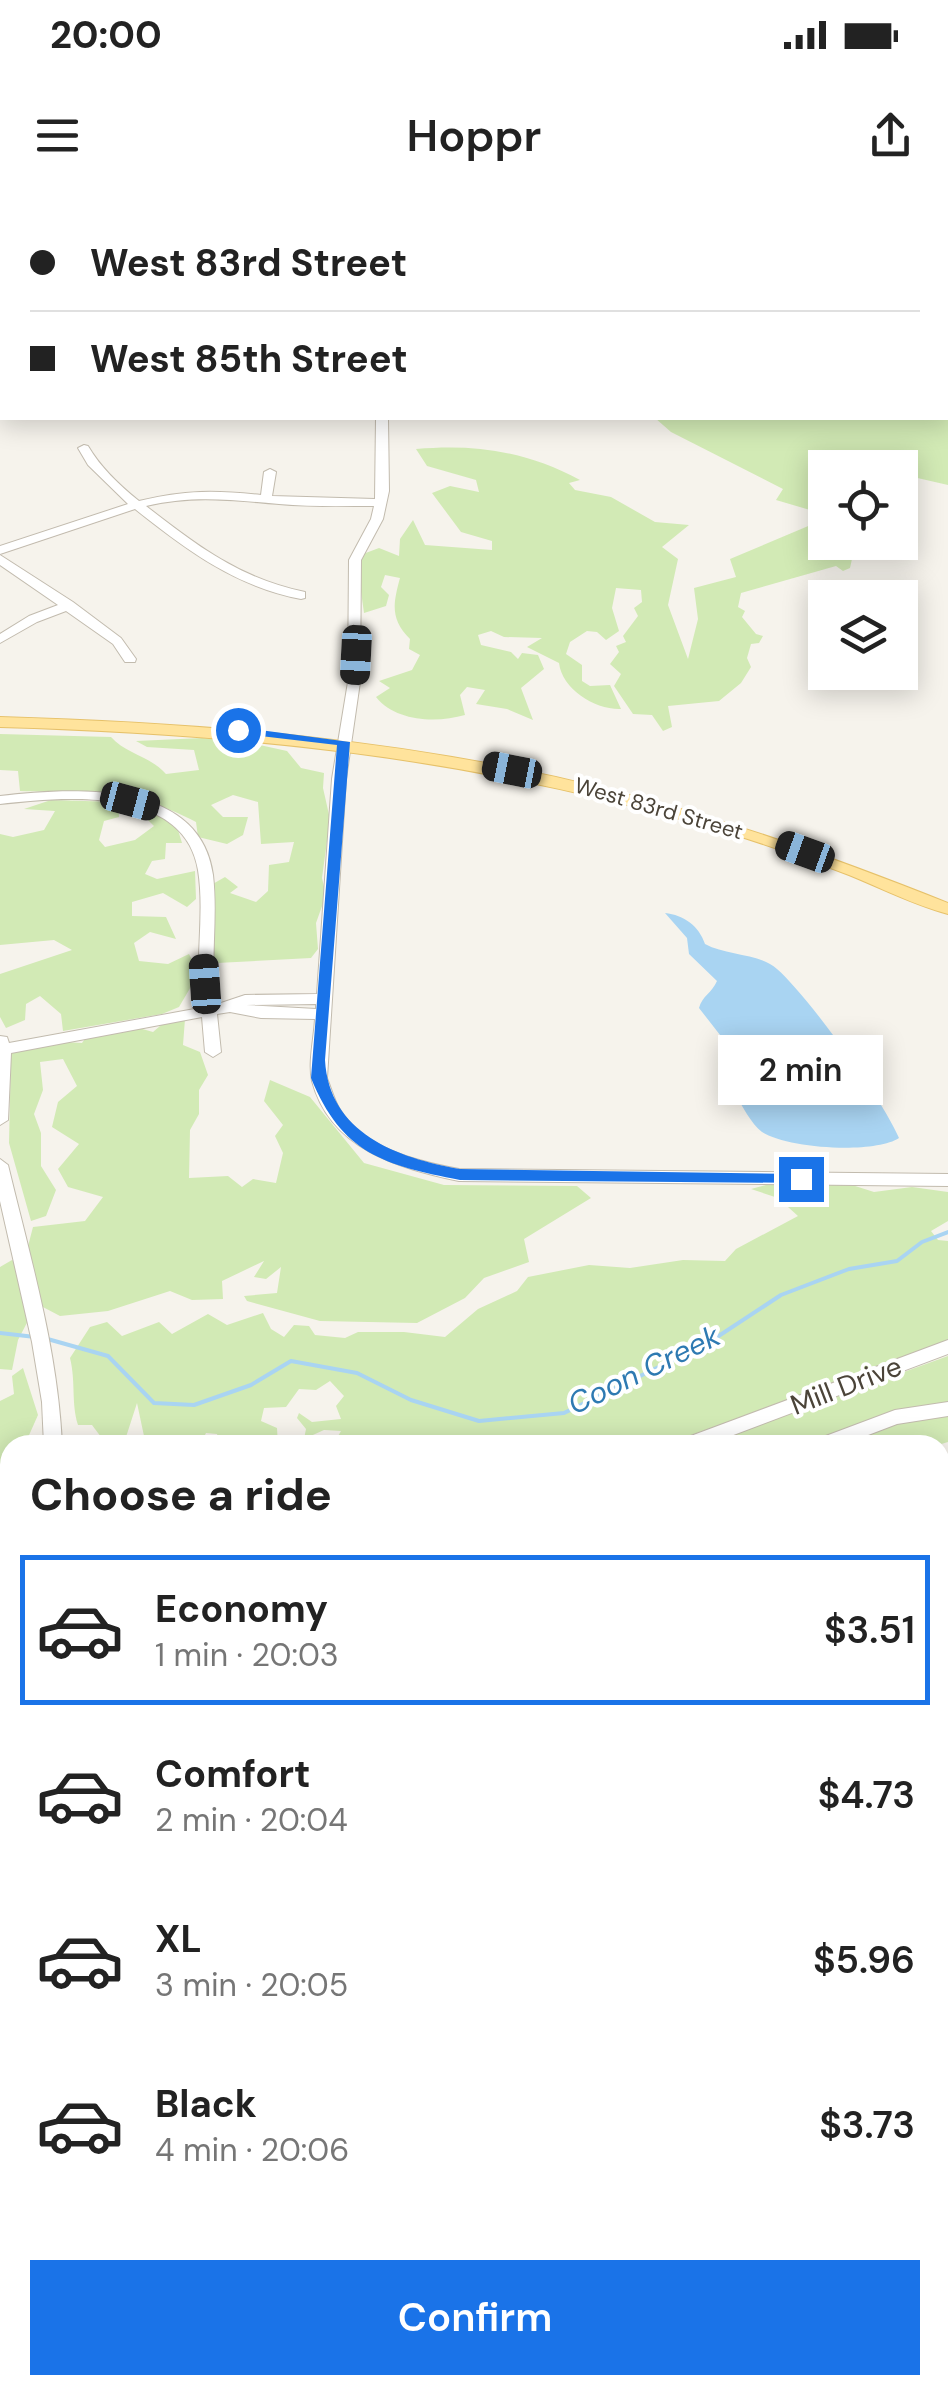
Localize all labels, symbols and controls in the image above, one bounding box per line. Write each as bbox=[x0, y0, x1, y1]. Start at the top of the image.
text: 20:00 bbox=[50, 10, 162, 60]
text: Hoppr bbox=[407, 106, 541, 165]
icon: menu bbox=[30, 108, 85, 163]
icon: share bbox=[863, 108, 918, 163]
text: West 83rd Street bbox=[90, 238, 407, 288]
text: West 85th Street bbox=[90, 334, 408, 384]
map controls bbox=[808, 450, 918, 690]
button: locate bbox=[808, 450, 918, 560]
button: layers bbox=[808, 580, 918, 690]
car bbox=[339, 624, 373, 686]
route start bbox=[216, 708, 261, 753]
car bbox=[480, 750, 544, 790]
street label: West 83rd Street bbox=[571, 771, 746, 846]
car bbox=[97, 779, 163, 823]
car bbox=[772, 828, 838, 876]
car bbox=[188, 953, 222, 1015]
callout: 2 min bbox=[718, 1034, 884, 1104]
text: 2 min bbox=[759, 1049, 842, 1091]
route end bbox=[779, 1157, 824, 1202]
water label: Coon Creek bbox=[561, 1316, 727, 1423]
street label: Mill Drive bbox=[785, 1347, 907, 1424]
text: Choose a ride bbox=[30, 1465, 332, 1524]
text: Economy bbox=[155, 1584, 328, 1634]
icon: car bbox=[35, 1585, 125, 1675]
text: $3.51 bbox=[824, 1605, 915, 1655]
text: 1 min · 20:03 bbox=[155, 1634, 339, 1676]
text: Comfort bbox=[155, 1749, 311, 1799]
icon: car bbox=[35, 1750, 125, 1840]
text: $4.73 bbox=[818, 1770, 915, 1820]
text: 2 min · 20:04 bbox=[155, 1799, 348, 1841]
text: XL bbox=[155, 1914, 202, 1964]
icon: car bbox=[35, 1915, 125, 2005]
text: $5.96 bbox=[813, 1935, 915, 1985]
text: 3 min · 20:05 bbox=[155, 1964, 348, 2006]
text: Black bbox=[155, 2079, 257, 2129]
icon: car bbox=[35, 2080, 125, 2170]
text: $3.73 bbox=[819, 2100, 915, 2150]
text: 4 min · 20:06 bbox=[155, 2129, 349, 2171]
button: Confirm bbox=[30, 2260, 920, 2375]

